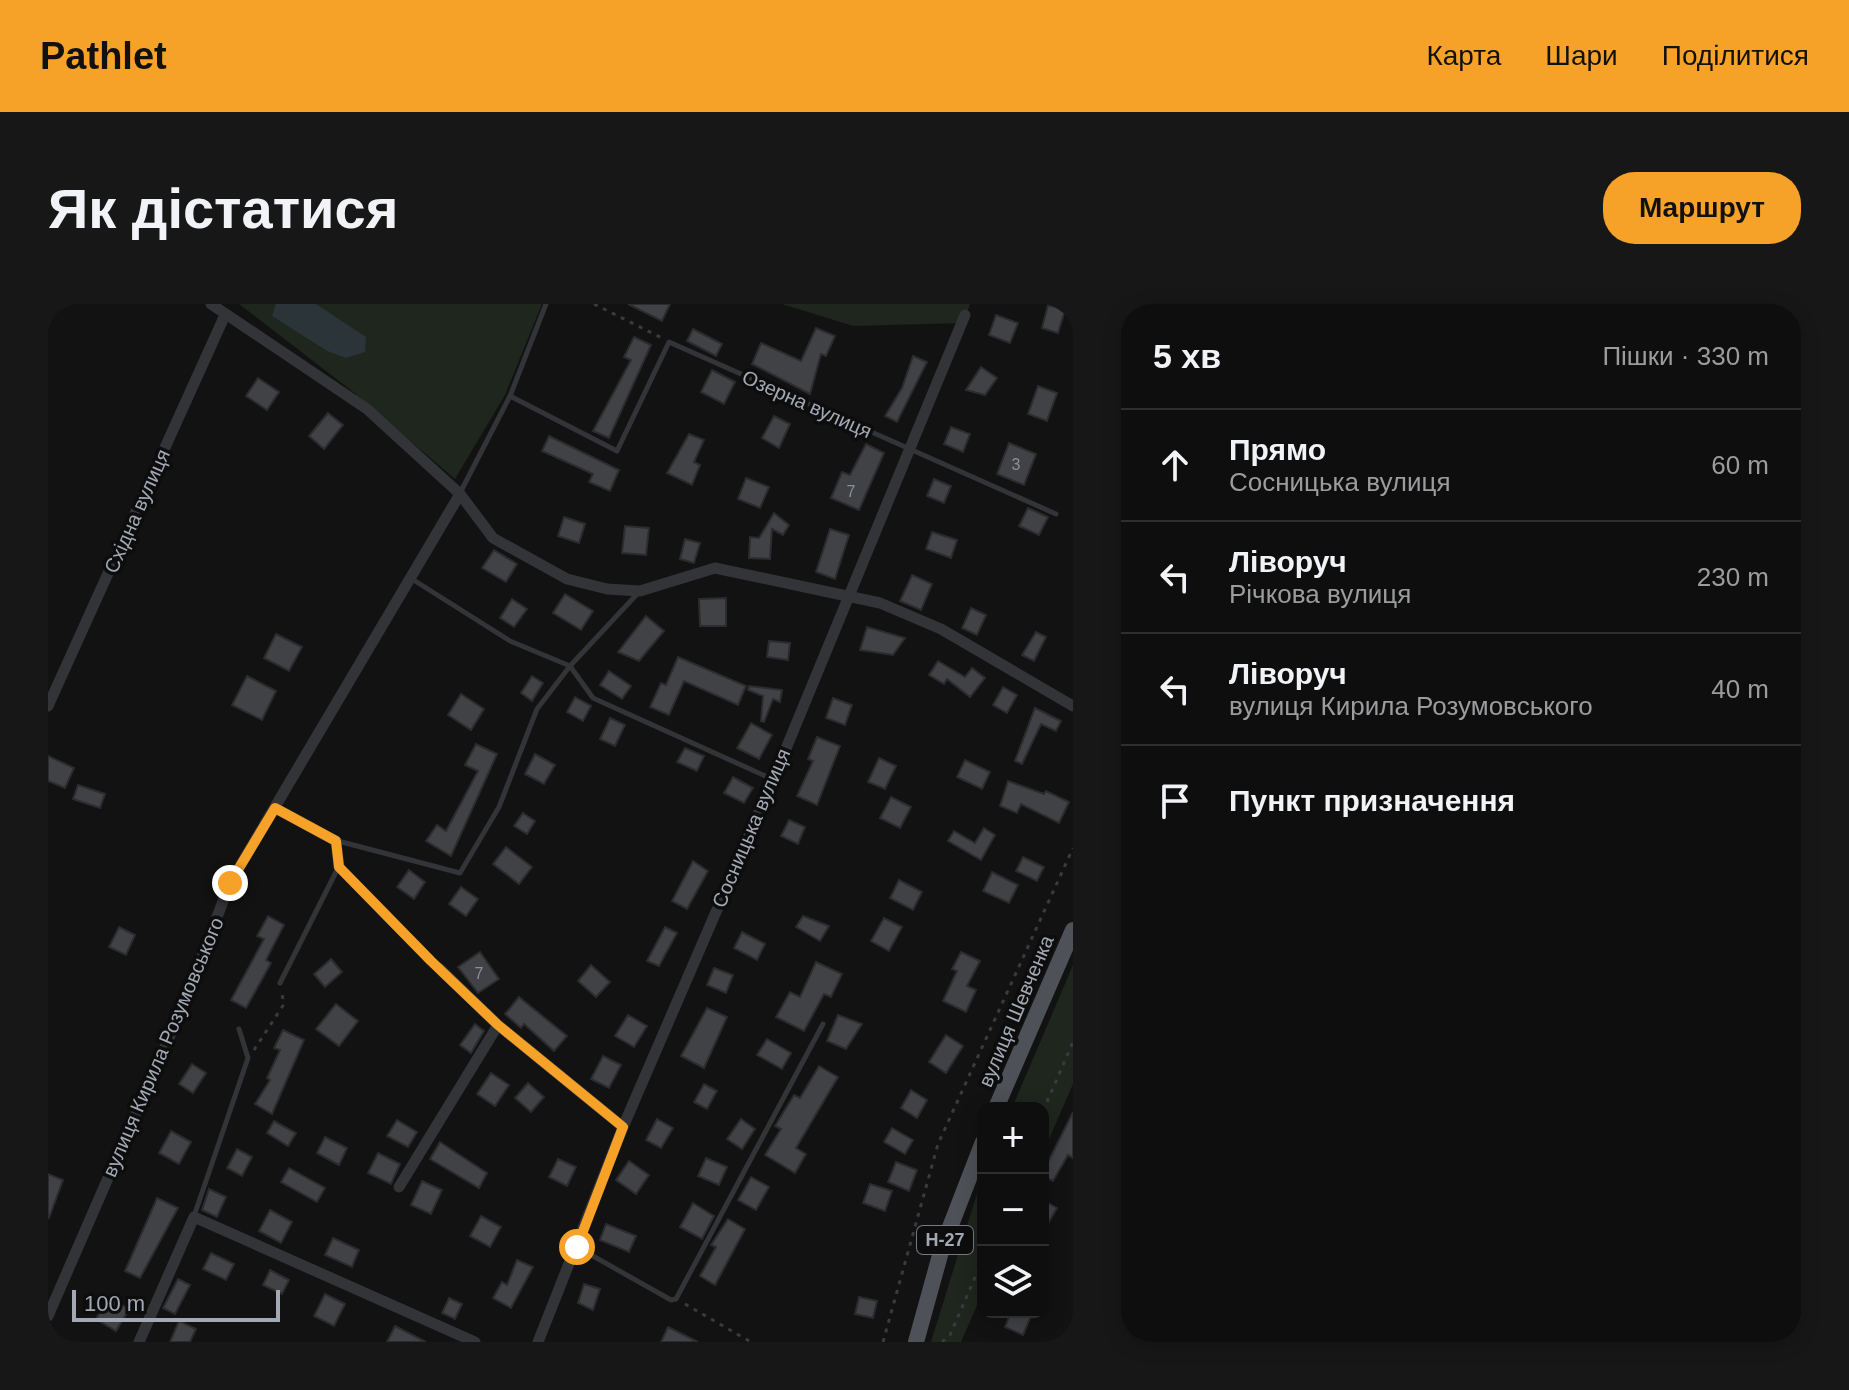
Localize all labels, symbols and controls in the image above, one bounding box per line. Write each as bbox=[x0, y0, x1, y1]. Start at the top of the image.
text: Pathlet bbox=[40, 35, 167, 77]
text: Карта bbox=[1426, 40, 1501, 71]
text: Шари bbox=[1545, 40, 1618, 71]
text: Поділитися bbox=[1662, 40, 1809, 71]
button: Маршрут bbox=[1603, 172, 1801, 244]
text: Як дістатися bbox=[48, 177, 398, 240]
text: 5 хв bbox=[1153, 337, 1221, 375]
text: Пішки · 330 m bbox=[1602, 341, 1769, 371]
street label: Озерна вулиця bbox=[739, 366, 875, 442]
text: Прямо bbox=[1229, 433, 1326, 466]
icon: ahead bbox=[1153, 443, 1197, 487]
street label: Східна вулиця bbox=[100, 446, 174, 576]
text: 60 m bbox=[1711, 450, 1769, 480]
house number: 3 bbox=[1012, 456, 1021, 473]
text: Сосницька вулиця bbox=[1229, 467, 1451, 497]
house number: 7 bbox=[847, 483, 856, 500]
text: Ліворуч bbox=[1229, 545, 1347, 578]
icon: left bbox=[1153, 555, 1197, 599]
text: 230 m bbox=[1697, 562, 1769, 592]
text: Річкова вулиця bbox=[1229, 579, 1411, 609]
text: Ліворуч bbox=[1229, 657, 1347, 690]
icon: left bbox=[1153, 667, 1197, 711]
text: 40 m bbox=[1711, 674, 1769, 704]
text: вулиця Кирила Розумовського bbox=[1229, 691, 1593, 721]
street label: Сосницька вулиця bbox=[708, 745, 794, 911]
icon: arrive bbox=[1153, 779, 1197, 823]
text: Пункт призначення bbox=[1229, 784, 1515, 817]
route end bbox=[212, 865, 248, 901]
street label: вулиця Кирила Розумовського bbox=[98, 914, 228, 1180]
street label: вулиця Шевченка bbox=[974, 931, 1058, 1090]
house number: 7 bbox=[475, 965, 484, 982]
map controls bbox=[977, 1102, 1049, 1318]
button: + bbox=[977, 1102, 1049, 1174]
button: − bbox=[977, 1174, 1049, 1246]
road number: Н-27 bbox=[917, 1226, 973, 1254]
route start bbox=[559, 1229, 595, 1265]
button: layers bbox=[977, 1246, 1049, 1318]
scale bar bbox=[72, 1286, 280, 1322]
text: 100 m bbox=[84, 1291, 145, 1316]

